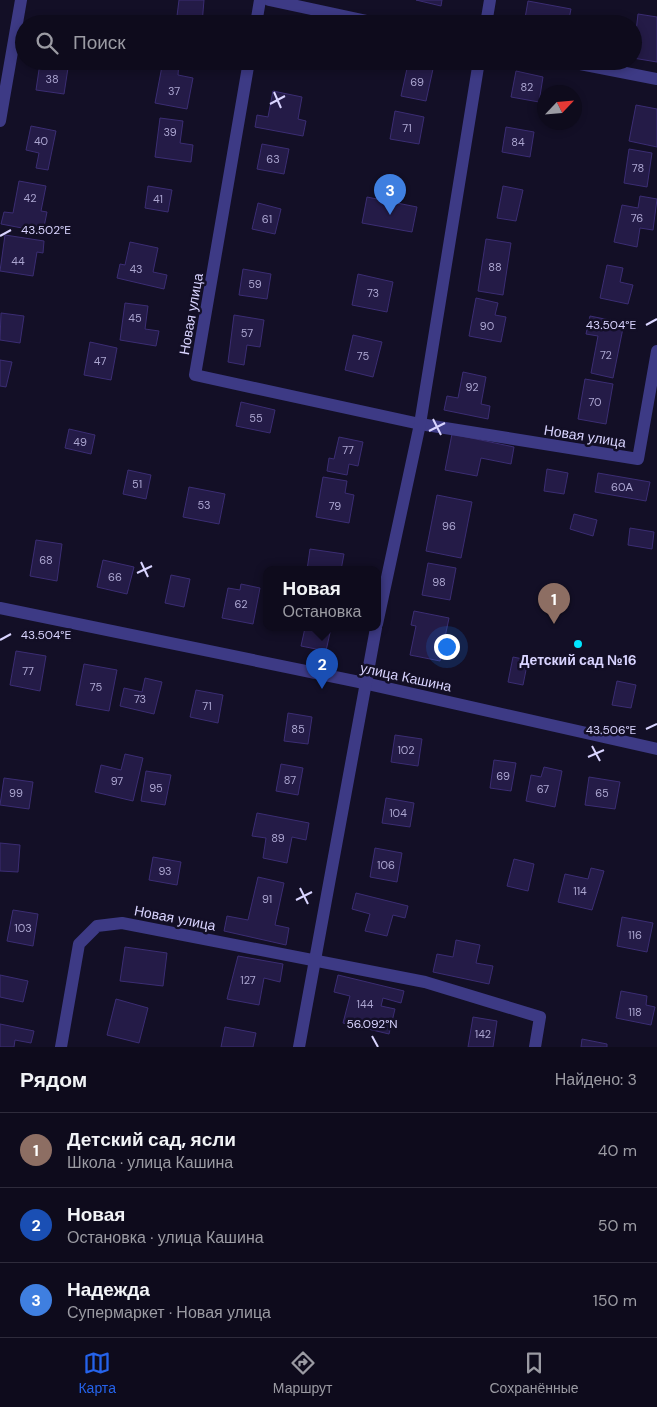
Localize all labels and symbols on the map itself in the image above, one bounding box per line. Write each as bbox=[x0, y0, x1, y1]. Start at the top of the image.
house number: 38 bbox=[45, 72, 59, 86]
house number: 69 bbox=[410, 75, 424, 89]
house number: 82 bbox=[521, 80, 533, 94]
house number: 37 bbox=[168, 84, 180, 98]
north arrow bbox=[537, 85, 582, 130]
house number: 71 bbox=[402, 121, 412, 135]
house number: 39 bbox=[163, 125, 177, 139]
house number: 40 bbox=[34, 134, 48, 148]
house number: 84 bbox=[511, 135, 525, 149]
house number: 63 bbox=[266, 152, 280, 166]
house number: 78 bbox=[632, 161, 644, 175]
pin: 3 bbox=[374, 174, 406, 215]
house number: 42 bbox=[23, 191, 37, 205]
house number: 41 bbox=[153, 192, 163, 206]
house number: 76 bbox=[631, 211, 643, 225]
house number: 61 bbox=[262, 212, 272, 226]
text: 43.502°E bbox=[21, 222, 71, 238]
house number: 44 bbox=[11, 254, 25, 268]
house number: 88 bbox=[488, 260, 502, 274]
house number: 43 bbox=[129, 262, 143, 276]
street label: Новая улица bbox=[175, 271, 207, 356]
house number: 59 bbox=[248, 277, 262, 291]
house number: 73 bbox=[367, 286, 379, 300]
house number: 45 bbox=[128, 311, 142, 325]
text: 43.504°E bbox=[586, 317, 636, 333]
house number: 90 bbox=[480, 319, 494, 333]
house number: 57 bbox=[241, 326, 253, 340]
house number: 72 bbox=[600, 348, 612, 362]
house number: 75 bbox=[357, 349, 369, 363]
house number: 47 bbox=[94, 354, 106, 368]
house number: 92 bbox=[465, 380, 479, 394]
house number: 70 bbox=[588, 395, 602, 409]
house number: 55 bbox=[249, 411, 263, 425]
street label: Новая улица bbox=[543, 421, 627, 451]
house number: 49 bbox=[73, 435, 87, 449]
house number: 77 bbox=[342, 443, 354, 457]
house number: 51 bbox=[132, 477, 142, 491]
house number: 60А bbox=[611, 480, 634, 494]
house number: 53 bbox=[197, 498, 211, 512]
house number: 79 bbox=[329, 499, 341, 513]
house number: 96 bbox=[442, 519, 456, 533]
house number: 68 bbox=[39, 553, 53, 567]
house number: 66 bbox=[108, 570, 122, 584]
house number: 98 bbox=[432, 575, 446, 589]
pin: 1 bbox=[538, 583, 570, 624]
house number: 62 bbox=[235, 597, 247, 611]
text: 43.504°E bbox=[21, 627, 71, 643]
your location bbox=[434, 634, 460, 660]
marker: Детский сад №16 bbox=[572, 638, 584, 650]
pin: 2 bbox=[306, 648, 338, 689]
place label: Детский сад №16 bbox=[519, 651, 637, 669]
street label: улица Кашина bbox=[359, 659, 453, 695]
house number: 77 bbox=[22, 664, 34, 678]
house number: 75 bbox=[90, 680, 102, 694]
house number: 73 bbox=[134, 692, 146, 706]
house number: 71 bbox=[202, 699, 212, 713]
house number: 85 bbox=[291, 722, 305, 736]
text: 43.506°E bbox=[586, 722, 637, 738]
house number: 102 bbox=[397, 743, 415, 757]
house number: 69 bbox=[496, 769, 510, 783]
house number: 87 bbox=[284, 773, 296, 787]
house number: 97 bbox=[111, 774, 123, 788]
house number: 95 bbox=[149, 781, 163, 795]
house number: 67 bbox=[537, 782, 549, 796]
house number: 99 bbox=[9, 786, 23, 800]
house number: 65 bbox=[595, 786, 609, 800]
house number: 104 bbox=[389, 806, 407, 820]
house number: 89 bbox=[271, 831, 285, 845]
house number: 106 bbox=[377, 858, 395, 872]
house number: 93 bbox=[158, 864, 172, 878]
house number: 114 bbox=[573, 884, 587, 898]
house number: 91 bbox=[262, 892, 272, 906]
street label: Новая улица bbox=[133, 901, 218, 935]
house number: 103 bbox=[14, 921, 32, 935]
house number: 116 bbox=[628, 928, 642, 942]
house number: 127 bbox=[240, 973, 256, 987]
house number: 144 bbox=[357, 997, 374, 1011]
house number: 118 bbox=[628, 1005, 642, 1019]
text: 56.092°N bbox=[346, 1016, 398, 1032]
house number: 142 bbox=[475, 1027, 491, 1041]

